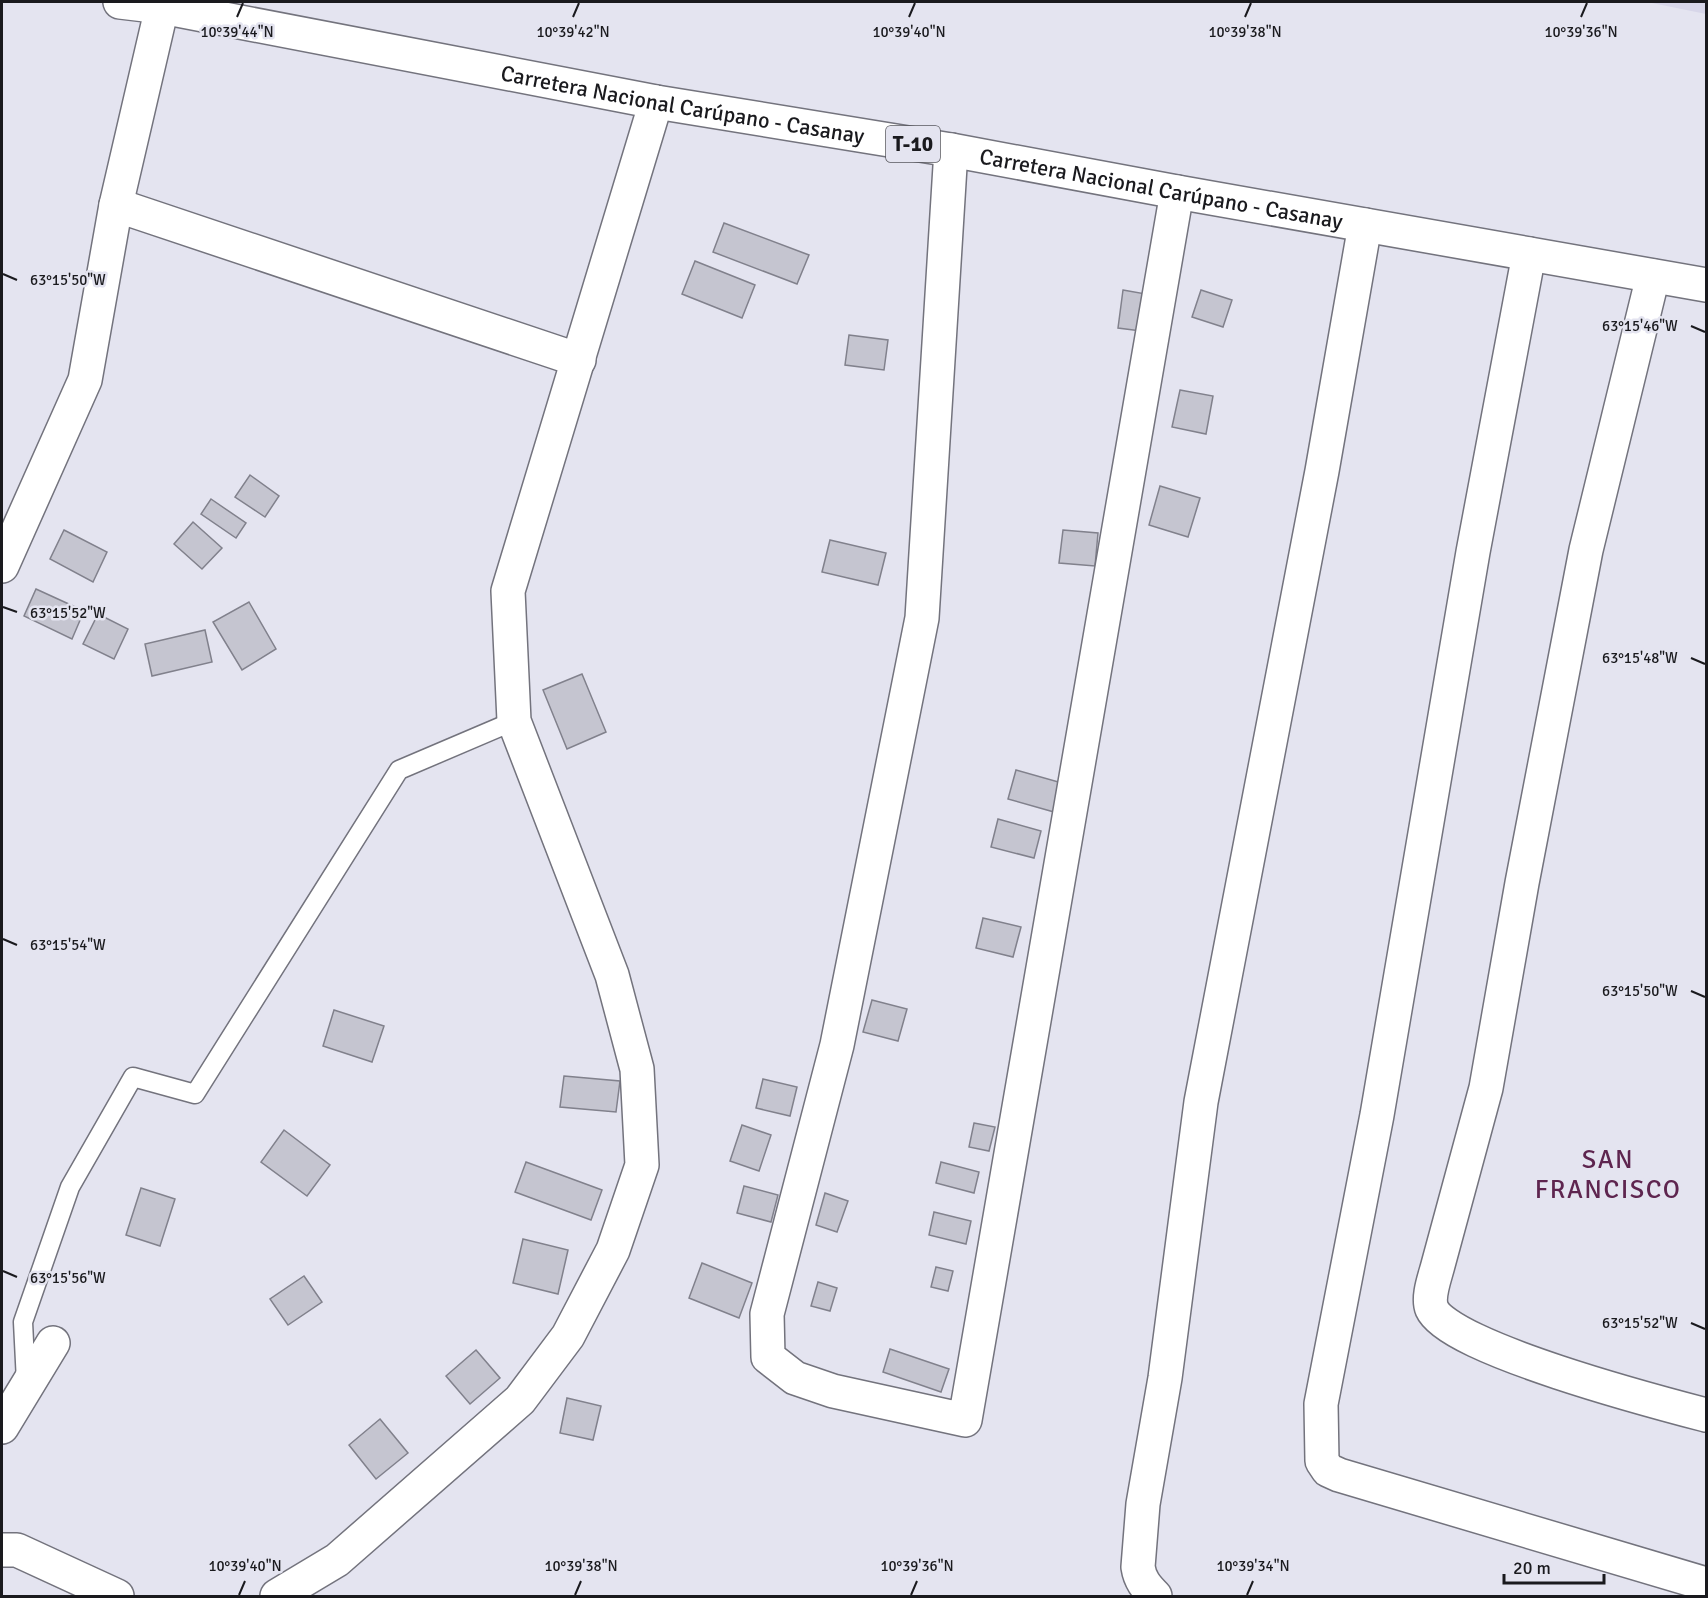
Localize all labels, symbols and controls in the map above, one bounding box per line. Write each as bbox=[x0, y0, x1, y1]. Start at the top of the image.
text: 10°39'44"N bbox=[200, 23, 274, 41]
text: 10°39'42"N bbox=[536, 23, 610, 41]
text: 10°39'40"N bbox=[872, 23, 946, 41]
text: 10°39'38"N bbox=[1208, 23, 1282, 41]
text: 10°39'36"N bbox=[1544, 23, 1618, 41]
street label: Carretera Nacional Carúpano - Casanay bbox=[499, 59, 867, 149]
road number: T-10 bbox=[886, 126, 940, 162]
street label: Carretera Nacional Carúpano - Casanay bbox=[978, 142, 1346, 235]
text: 63°15'50"W bbox=[30, 271, 106, 289]
text: 63°15'46"W bbox=[1602, 317, 1678, 335]
text: 63°15'52"W bbox=[30, 604, 106, 622]
text: 63°15'48"W bbox=[1602, 649, 1678, 667]
text: 63°15'54"W bbox=[30, 936, 106, 954]
text: 63°15'50"W bbox=[1602, 982, 1678, 1000]
district label: SAN FRANCISCO bbox=[1535, 1144, 1681, 1206]
text: 63°15'56"W bbox=[30, 1269, 106, 1287]
text: 63°15'52"W bbox=[1602, 1314, 1678, 1332]
scale bar bbox=[1504, 1547, 1604, 1585]
text: 10°39'40"N bbox=[208, 1557, 282, 1575]
text: 10°39'38"N bbox=[544, 1557, 618, 1575]
text: 10°39'36"N bbox=[880, 1557, 954, 1575]
text: 10°39'34"N bbox=[1216, 1557, 1290, 1575]
text: 20 m bbox=[1513, 1557, 1551, 1579]

